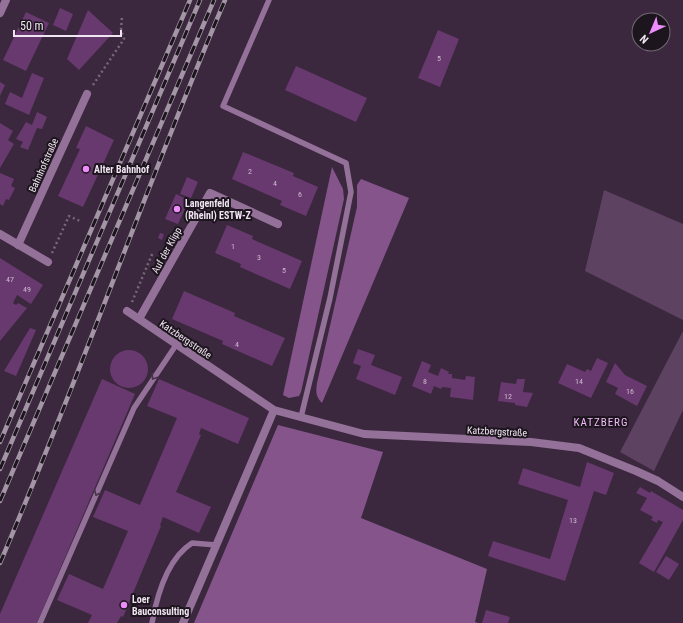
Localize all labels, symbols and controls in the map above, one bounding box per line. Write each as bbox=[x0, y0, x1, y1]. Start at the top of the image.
scale bar bbox=[14, 12, 121, 38]
north arrow bbox=[631, 12, 671, 52]
text: 50 m bbox=[20, 19, 44, 33]
text: N bbox=[637, 32, 651, 46]
house number: 5 bbox=[437, 54, 441, 63]
street label: Bahnhofstraße bbox=[27, 136, 60, 194]
marker: Alter Bahnhof bbox=[81, 164, 91, 174]
place label: Alter Bahnhof bbox=[94, 164, 150, 175]
house number: 2 bbox=[248, 167, 252, 176]
house number: 4 bbox=[273, 179, 277, 188]
house number: 6 bbox=[298, 190, 302, 199]
place label: Langenfeld (Rheinl) ESTW-Z bbox=[185, 198, 251, 222]
marker: Langenfeld (Rheinl) ESTW-Z bbox=[172, 204, 182, 214]
street label: Auf der Klipp bbox=[149, 225, 184, 275]
house number: 1 bbox=[231, 242, 235, 251]
house number: 3 bbox=[257, 253, 261, 262]
house number: 5 bbox=[282, 266, 286, 275]
house number: 47 bbox=[6, 275, 14, 284]
house number: 49 bbox=[23, 285, 31, 294]
street label: Katzbergstraße bbox=[158, 318, 214, 361]
house number: 4 bbox=[235, 340, 239, 349]
one-way arrow bbox=[151, 373, 159, 380]
house number: 8 bbox=[423, 377, 427, 386]
house number: 14 bbox=[575, 377, 583, 386]
house number: 16 bbox=[626, 387, 634, 396]
house number: 12 bbox=[504, 392, 512, 401]
district label: KATZBERG bbox=[574, 416, 628, 429]
street label: Katzbergstraße bbox=[467, 424, 528, 439]
one-way arrow bbox=[94, 489, 102, 497]
house number: 13 bbox=[569, 516, 577, 525]
place label: Loer Bauconsulting bbox=[132, 594, 189, 617]
marker: Loer Bauconsulting bbox=[119, 600, 129, 610]

